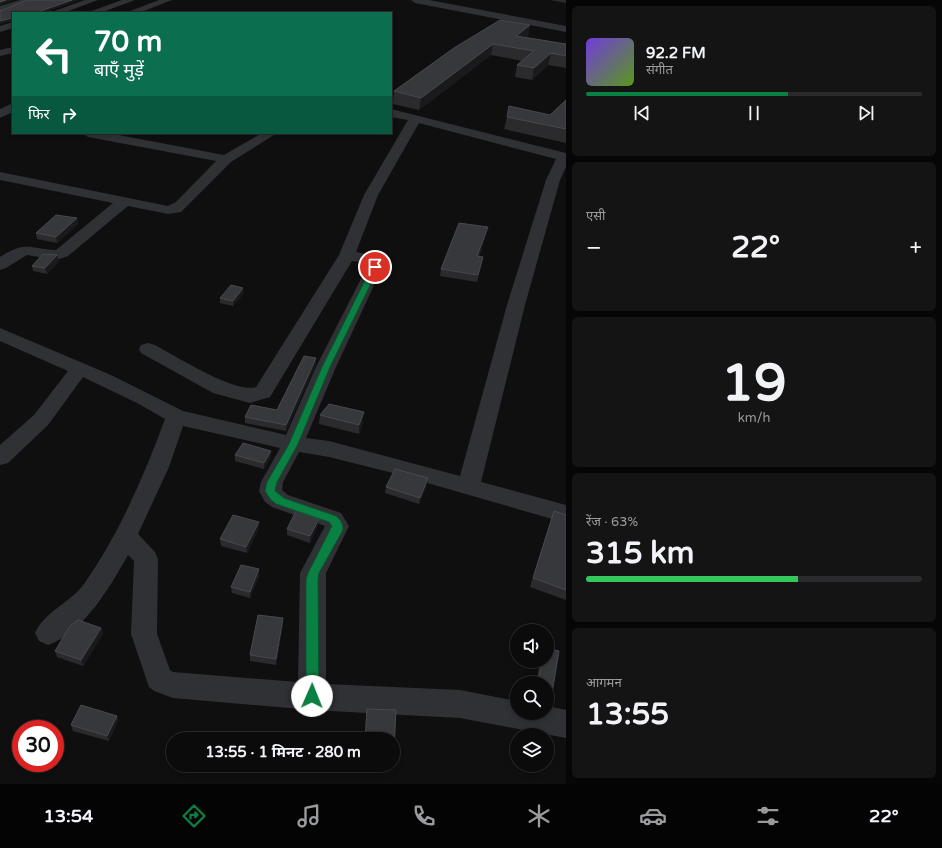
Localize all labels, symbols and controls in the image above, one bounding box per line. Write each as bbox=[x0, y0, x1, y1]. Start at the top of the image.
text: 70 m bbox=[94, 25, 162, 59]
icon: left bbox=[28, 28, 80, 80]
text: 92.2 FM bbox=[646, 44, 706, 62]
text: बाएँ मुड़ें bbox=[94, 59, 144, 81]
text: संगीत bbox=[646, 62, 673, 78]
icon: previous bbox=[631, 102, 653, 124]
icon: pause bbox=[743, 102, 765, 124]
icon: next bbox=[855, 102, 877, 124]
icon: right bbox=[58, 104, 80, 126]
text: फिर bbox=[28, 105, 50, 123]
text: एसी bbox=[586, 208, 605, 224]
text: 22° bbox=[731, 229, 780, 266]
text: − bbox=[586, 235, 602, 261]
text: + bbox=[910, 235, 922, 261]
pin bbox=[358, 250, 392, 284]
icon: arrive bbox=[364, 256, 386, 278]
text: 19 bbox=[721, 352, 787, 415]
text: km/h bbox=[738, 410, 770, 426]
text: रेंज · 63% bbox=[586, 514, 638, 530]
text: 315 km bbox=[586, 535, 694, 572]
map controls bbox=[510, 624, 554, 772]
button: sound bbox=[510, 624, 554, 668]
position arrow bbox=[291, 675, 333, 717]
text: आगमन bbox=[586, 675, 622, 691]
button: search bbox=[510, 676, 554, 720]
text: 13:55 bbox=[586, 696, 669, 733]
speed limit sign: 30 bbox=[12, 720, 64, 772]
button: layers bbox=[510, 728, 554, 772]
text: 13:55 · 1 मिनट · 280 m bbox=[205, 743, 361, 761]
icon: directions bbox=[180, 802, 208, 830]
icon: music bbox=[295, 802, 323, 830]
icon: phone bbox=[410, 802, 438, 830]
icon: climate bbox=[525, 802, 553, 830]
icon: car bbox=[639, 802, 667, 830]
icon: filters bbox=[754, 802, 782, 830]
text: 13:54 bbox=[43, 805, 93, 827]
text: 22° bbox=[869, 805, 899, 827]

